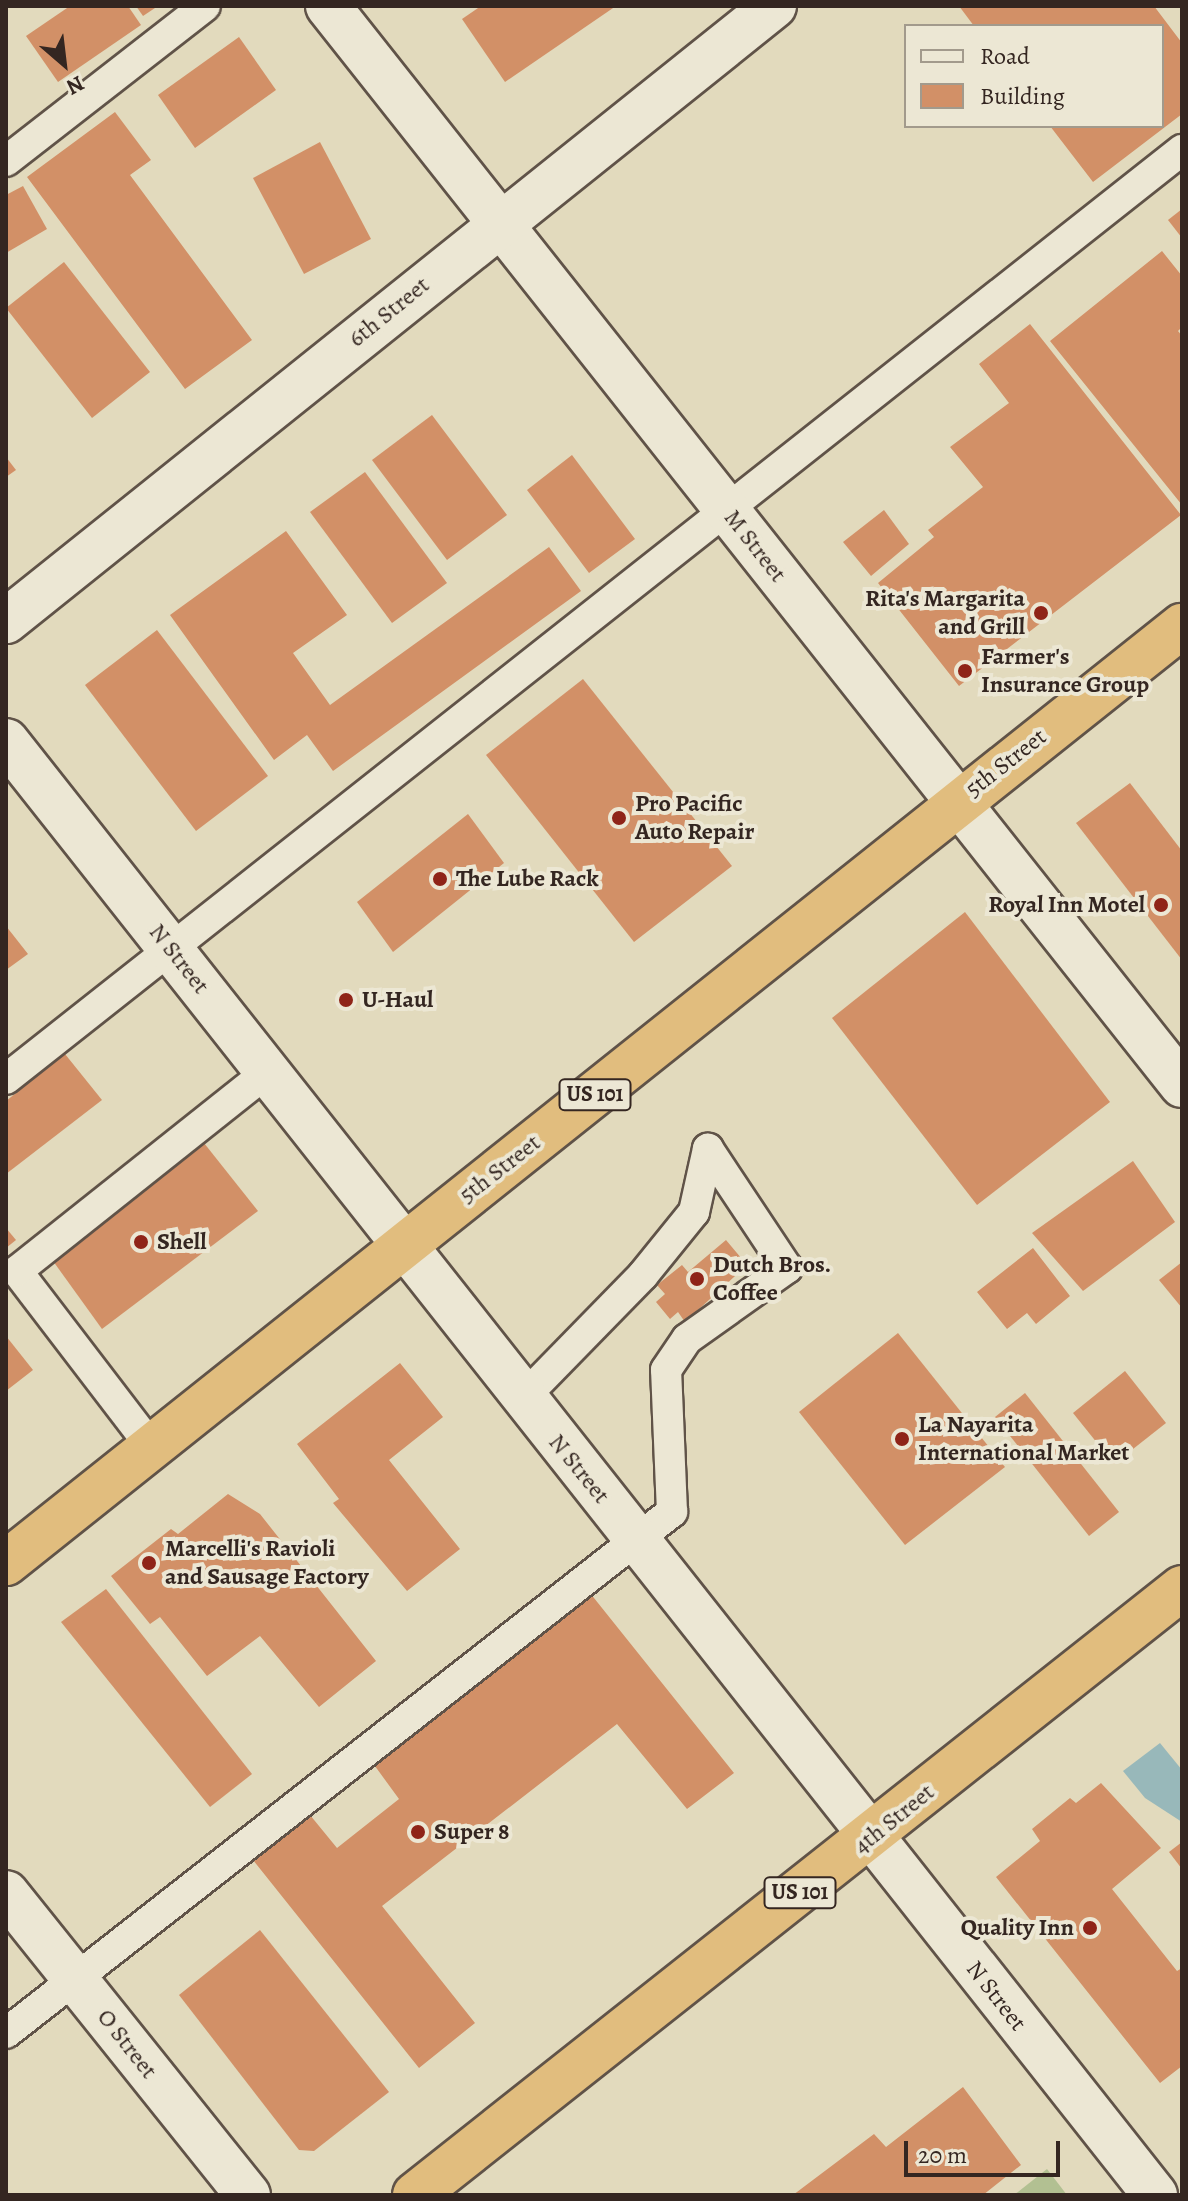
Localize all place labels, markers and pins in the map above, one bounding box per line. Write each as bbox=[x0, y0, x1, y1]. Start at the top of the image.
place label: Rita's Margarita and Grill bbox=[865, 585, 1025, 641]
marker: Rita's Margarita and Grill bbox=[1032, 604, 1050, 622]
place label: Farmer's Insurance Group bbox=[981, 643, 1149, 699]
marker: Farmer's Insurance Group bbox=[956, 662, 974, 680]
place label: Pro Pacific Auto Repair bbox=[635, 790, 754, 846]
marker: Pro Pacific Auto Repair bbox=[610, 809, 628, 827]
place label: The Lube Rack bbox=[456, 865, 599, 893]
marker: The Lube Rack bbox=[431, 870, 449, 888]
place label: Royal Inn Motel bbox=[988, 891, 1145, 919]
marker: Royal Inn Motel bbox=[1152, 896, 1170, 914]
place label: U-Haul bbox=[362, 986, 433, 1014]
marker: U-Haul bbox=[337, 991, 355, 1009]
place label: Shell bbox=[157, 1228, 206, 1256]
marker: Shell bbox=[132, 1233, 150, 1251]
place label: Dutch Bros. Coffee bbox=[713, 1251, 831, 1307]
marker: Dutch Bros. Coffee bbox=[688, 1270, 706, 1288]
place label: La Nayarita International Market bbox=[918, 1411, 1129, 1467]
marker: La Nayarita International Market bbox=[893, 1430, 911, 1448]
place label: Marcelli's Ravioli and Sausage Factory bbox=[165, 1535, 369, 1591]
marker: Marcelli's Ravioli and Sausage Factory bbox=[140, 1554, 158, 1572]
place label: Super 8 bbox=[434, 1818, 510, 1846]
marker: Super 8 bbox=[409, 1823, 427, 1841]
place label: Quality Inn bbox=[961, 1914, 1074, 1942]
marker: Quality Inn bbox=[1081, 1919, 1099, 1937]

